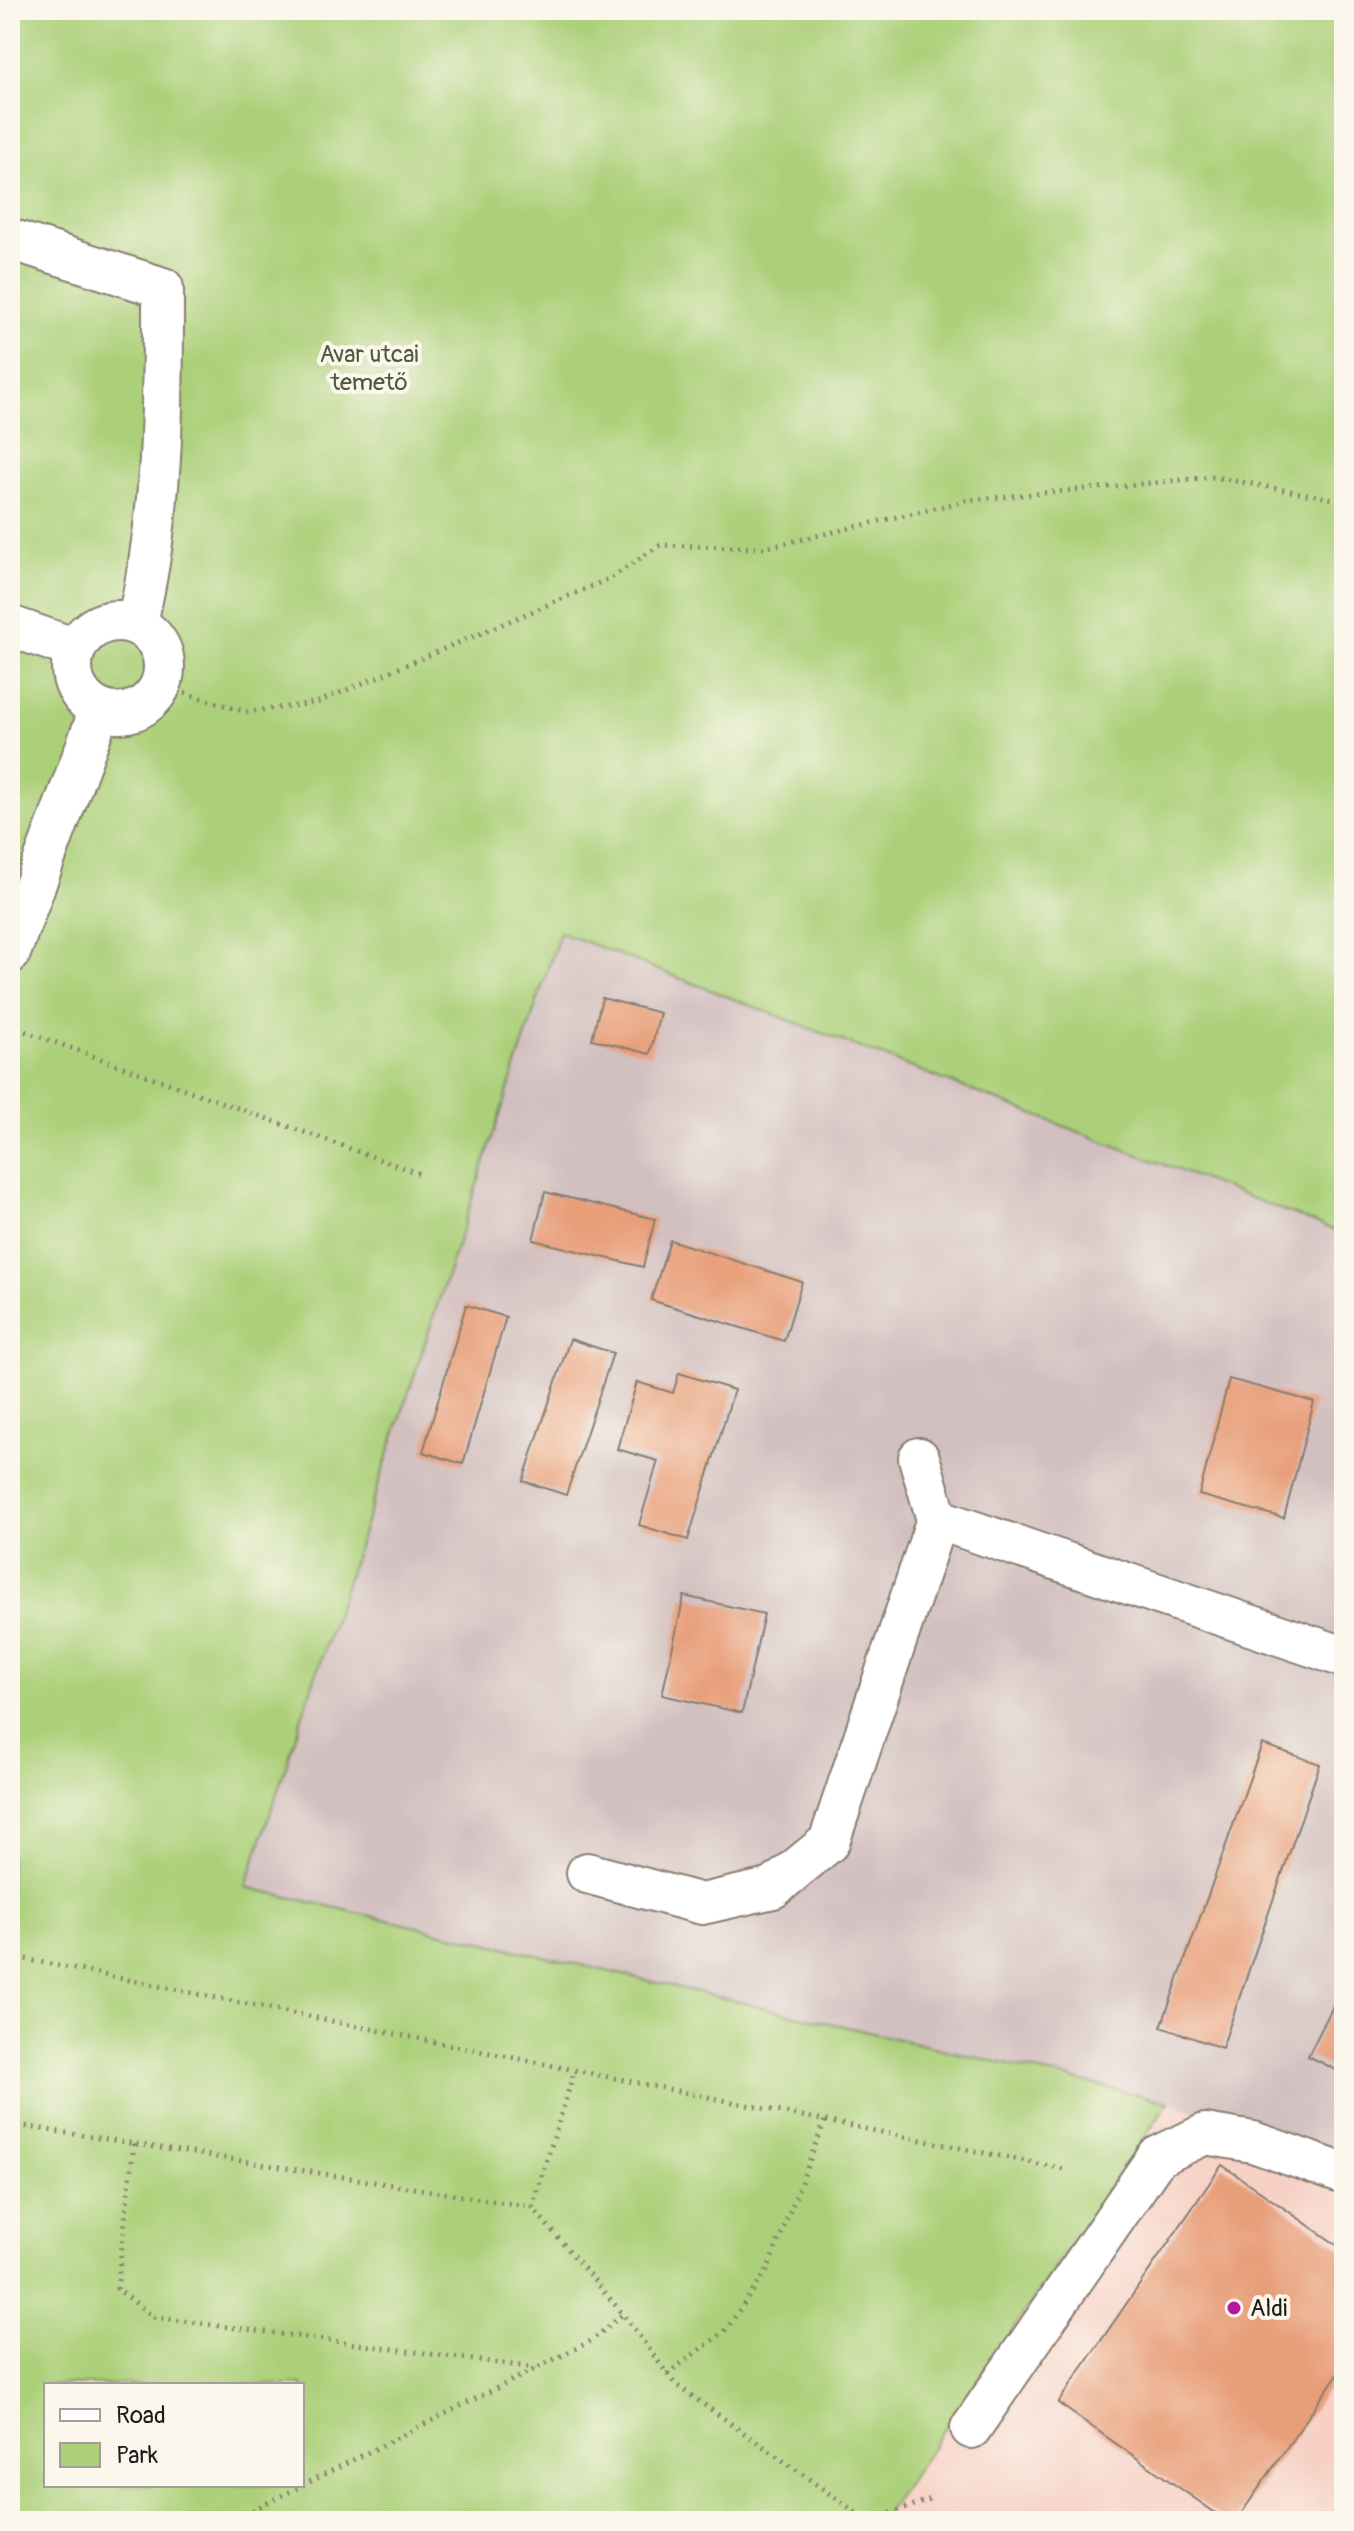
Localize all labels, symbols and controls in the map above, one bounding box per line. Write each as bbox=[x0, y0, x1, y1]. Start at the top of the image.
park label: Avar utcai temető bbox=[319, 340, 419, 397]
place label: Aldi bbox=[1250, 2294, 1287, 2323]
marker: Aldi bbox=[1225, 2299, 1243, 2317]
legend bbox=[44, 2383, 304, 2487]
text: Road bbox=[116, 2401, 166, 2430]
text: Park bbox=[116, 2441, 158, 2470]

